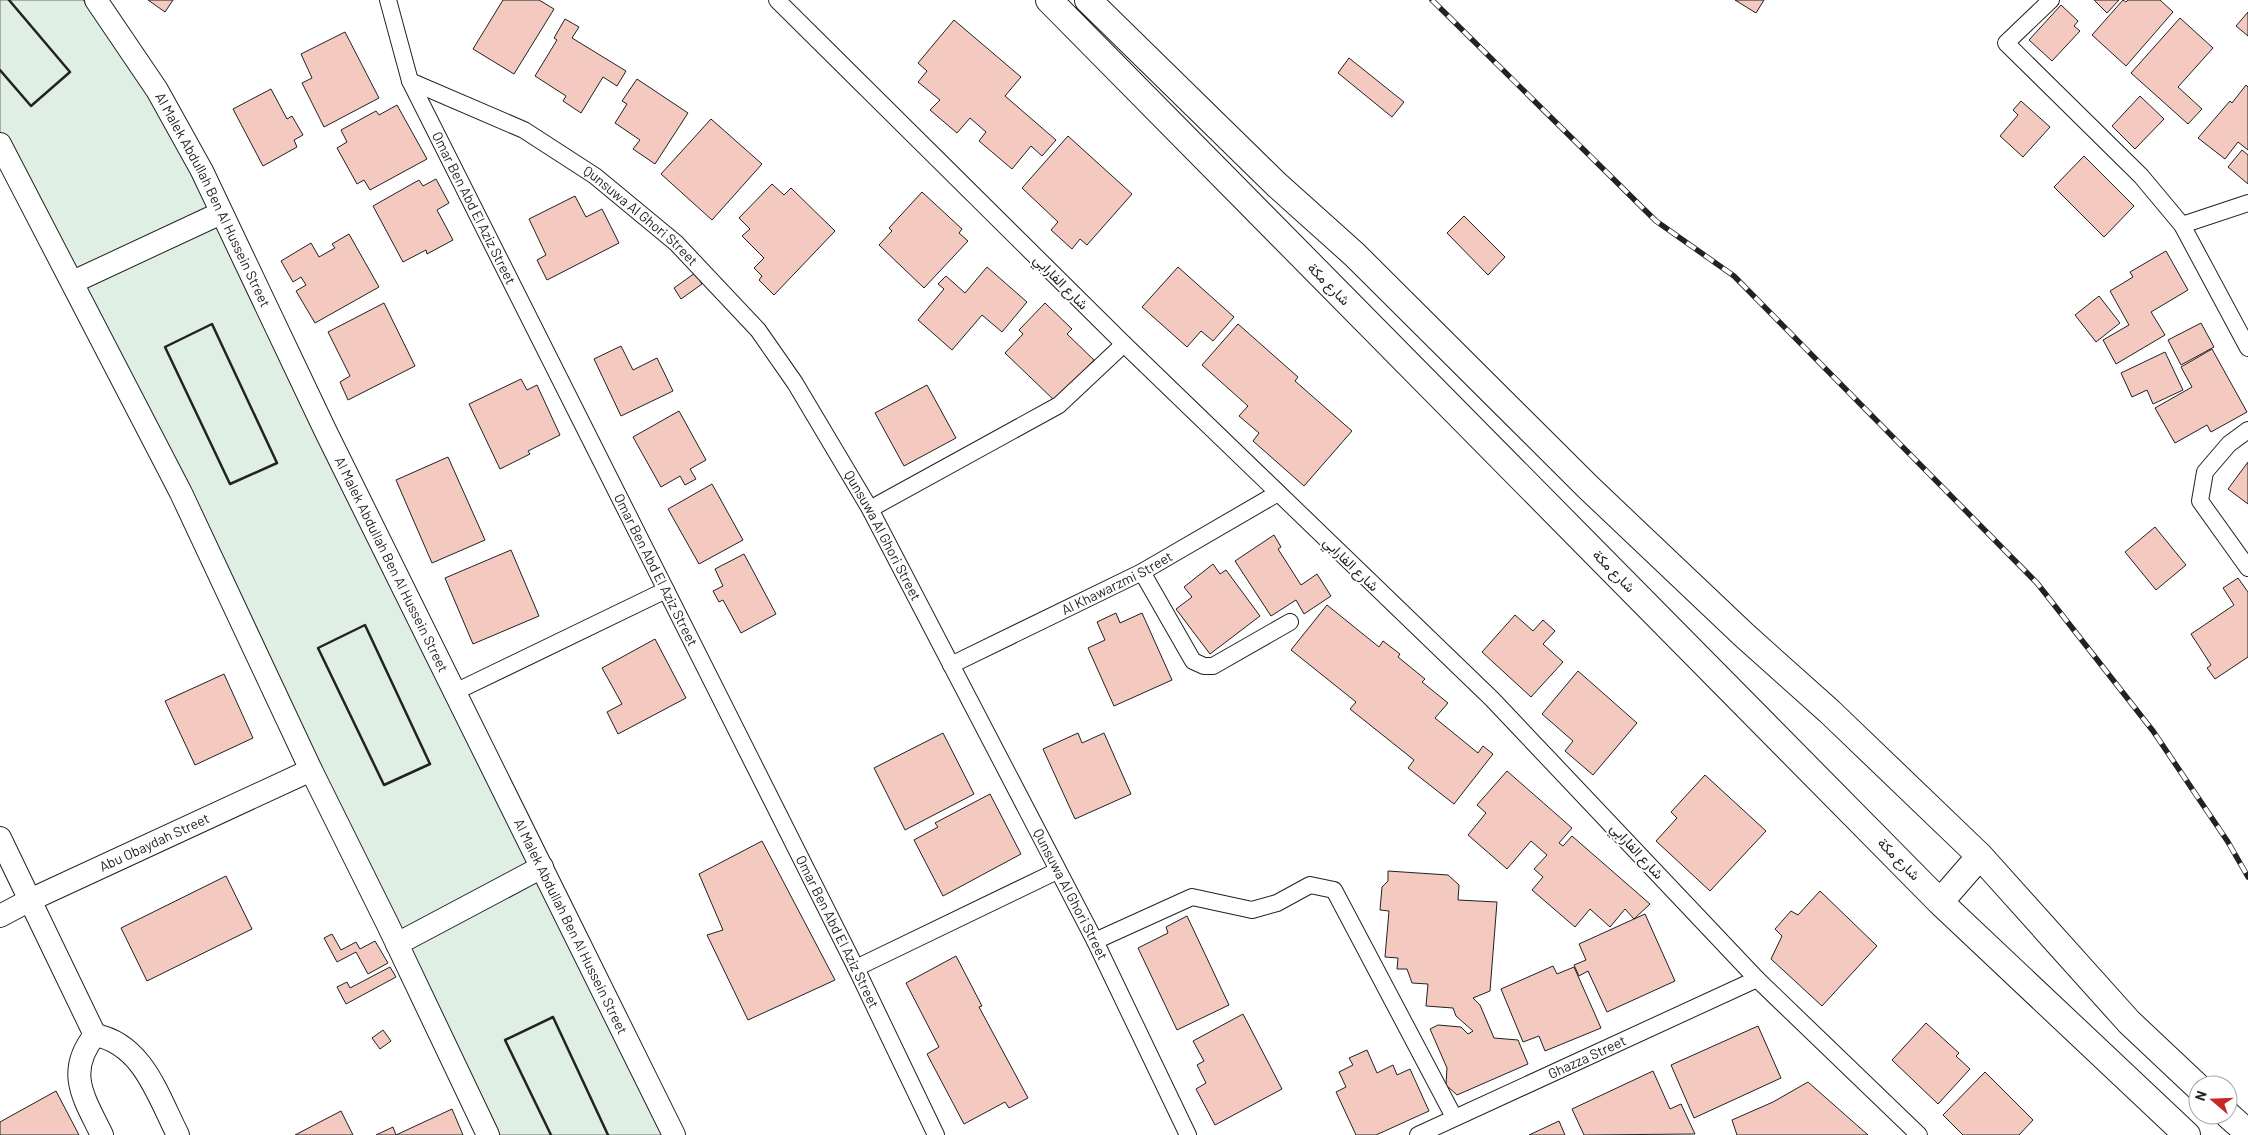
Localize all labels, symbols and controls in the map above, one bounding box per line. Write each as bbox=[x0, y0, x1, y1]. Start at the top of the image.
street label: Al Malek Abdullah Ben Al Hussein Street bbox=[152, 89, 274, 310]
street label: Omar Ben Abd El Aziz Street bbox=[429, 129, 520, 287]
street label: Qunsuwa Al Ghori Street bbox=[580, 162, 702, 269]
street label: شارع الفارابي bbox=[1028, 251, 1092, 315]
street label: شارع مكة bbox=[1303, 259, 1354, 310]
street label: Al Malek Abdullah Ben Al Hussein Street bbox=[331, 454, 452, 675]
street label: Qunsuwa Al Ghori Street bbox=[841, 467, 925, 603]
street label: Omar Ben Abd El Aziz Street bbox=[611, 490, 702, 649]
street label: شارع الفارابي bbox=[1317, 533, 1383, 597]
street label: شارع مكة bbox=[1588, 546, 1639, 597]
street label: Al Khawarzmi Street bbox=[1058, 547, 1175, 618]
street label: Abu Obaydah Street bbox=[96, 809, 212, 875]
street label: Al Malek Abdullah Ben Al Hussein Street bbox=[511, 816, 632, 1037]
street label: شارع الفارابي bbox=[1604, 819, 1668, 885]
street label: Qunsuwa Al Ghori Street bbox=[1030, 826, 1112, 962]
street label: شارع مكة bbox=[1873, 834, 1924, 885]
street label: Omar Ben Abd El Aziz Street bbox=[793, 852, 883, 1011]
street label: Ghazza Street bbox=[1545, 1032, 1628, 1082]
north arrow bbox=[2188, 1075, 2238, 1125]
text: N bbox=[2191, 1088, 2210, 1103]

